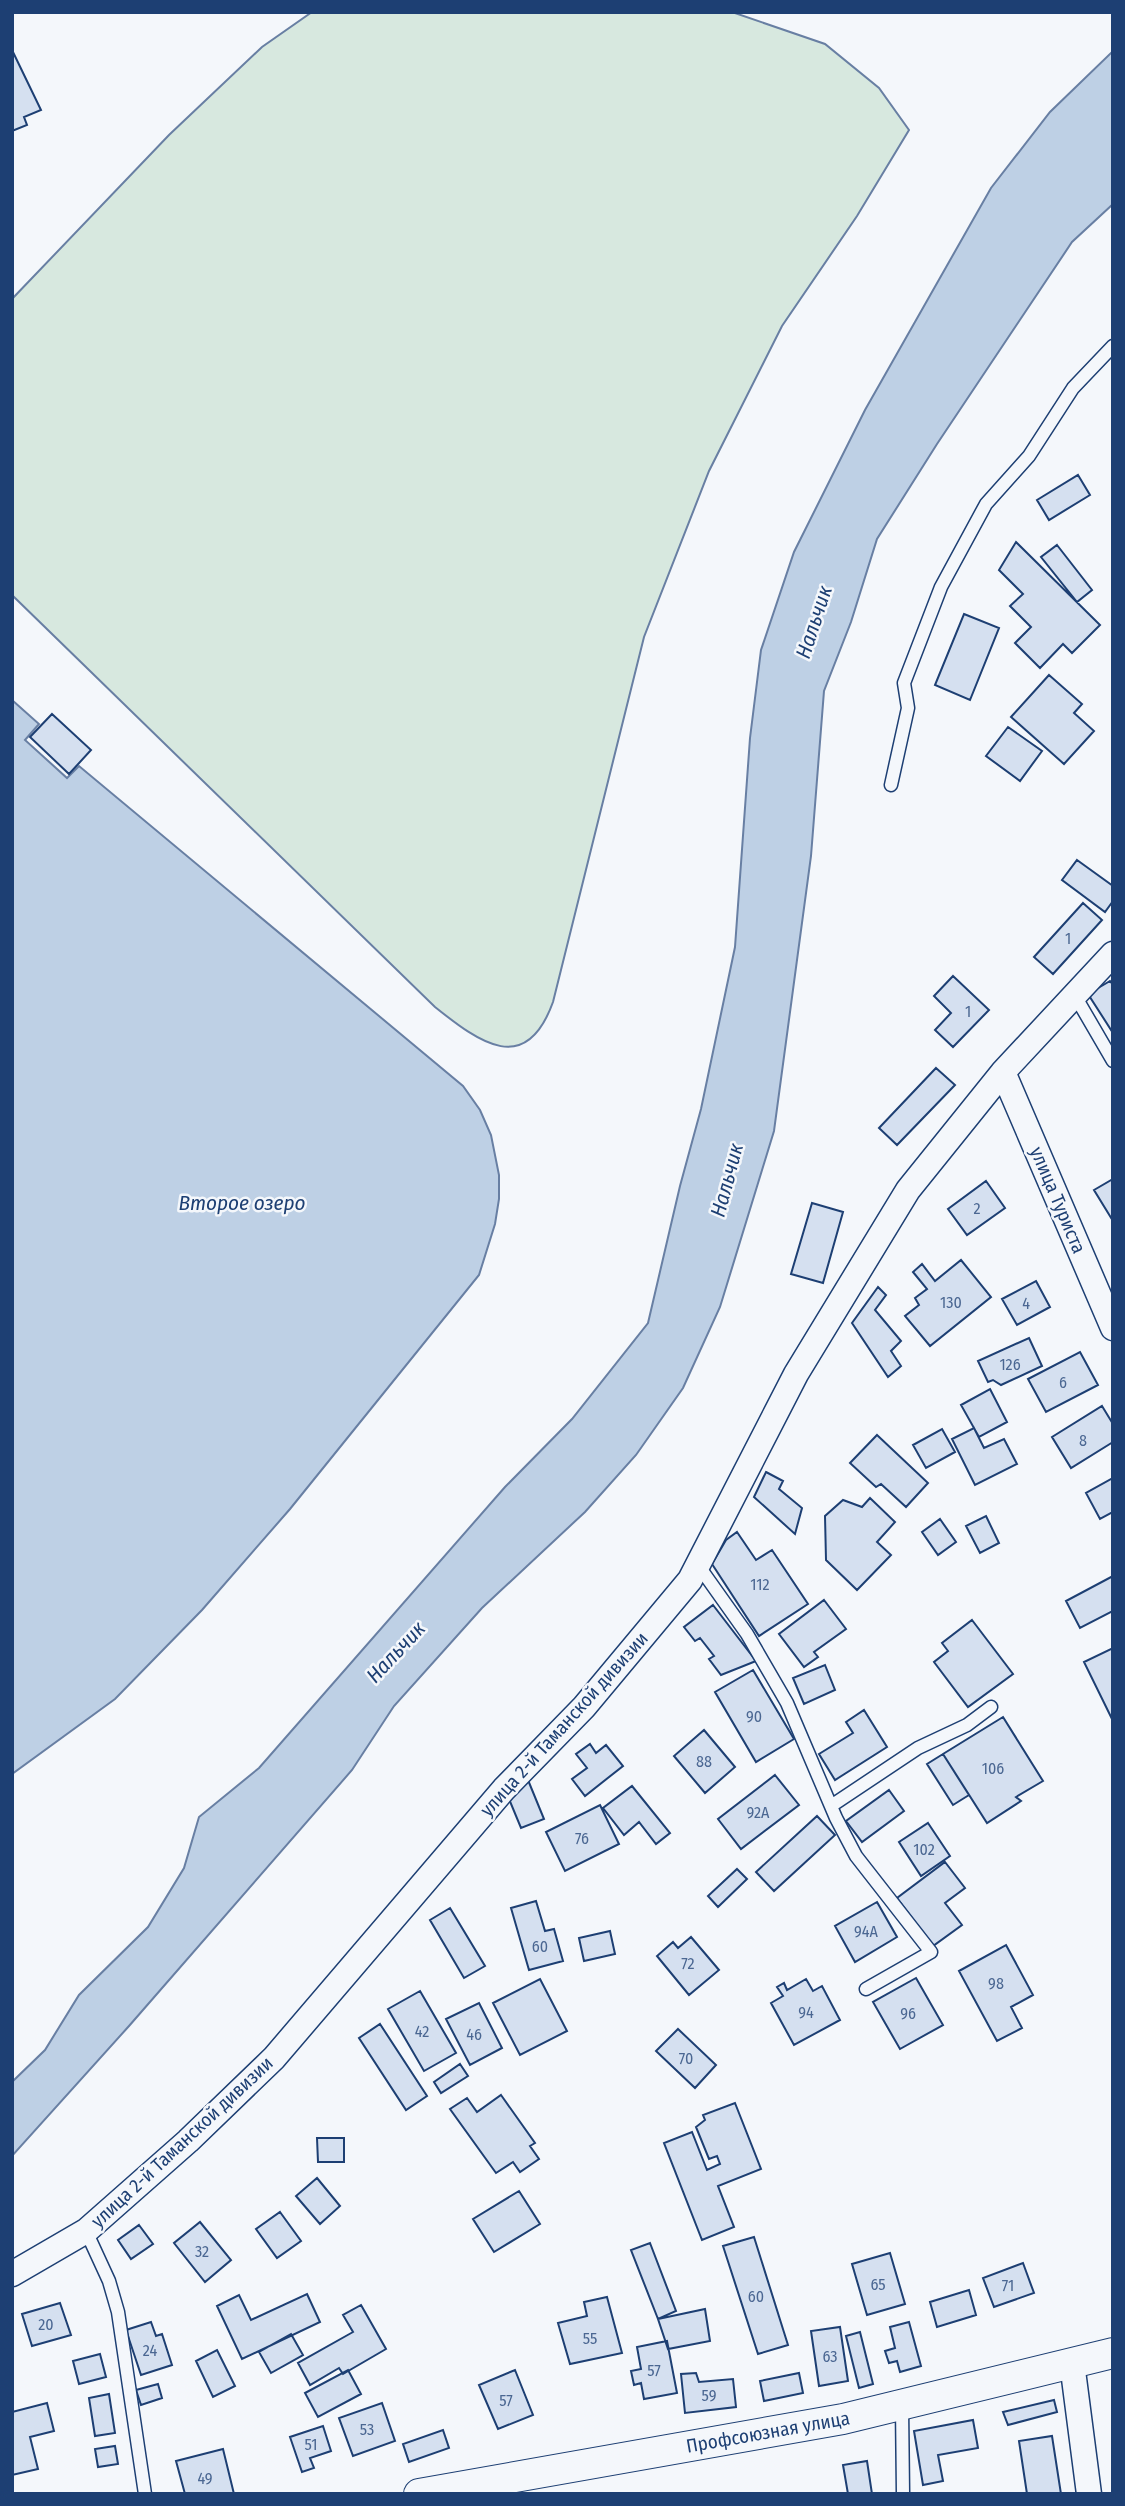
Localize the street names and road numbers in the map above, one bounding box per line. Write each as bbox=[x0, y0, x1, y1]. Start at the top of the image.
street label: улица Туриста bbox=[1025, 1143, 1091, 1257]
street label: улица 2-й Таманской дивизии bbox=[475, 1627, 653, 1821]
street label: улица 2-й Таманской дивизии bbox=[86, 2052, 278, 2232]
street label: Профсоюзная улица bbox=[684, 2406, 852, 2458]

